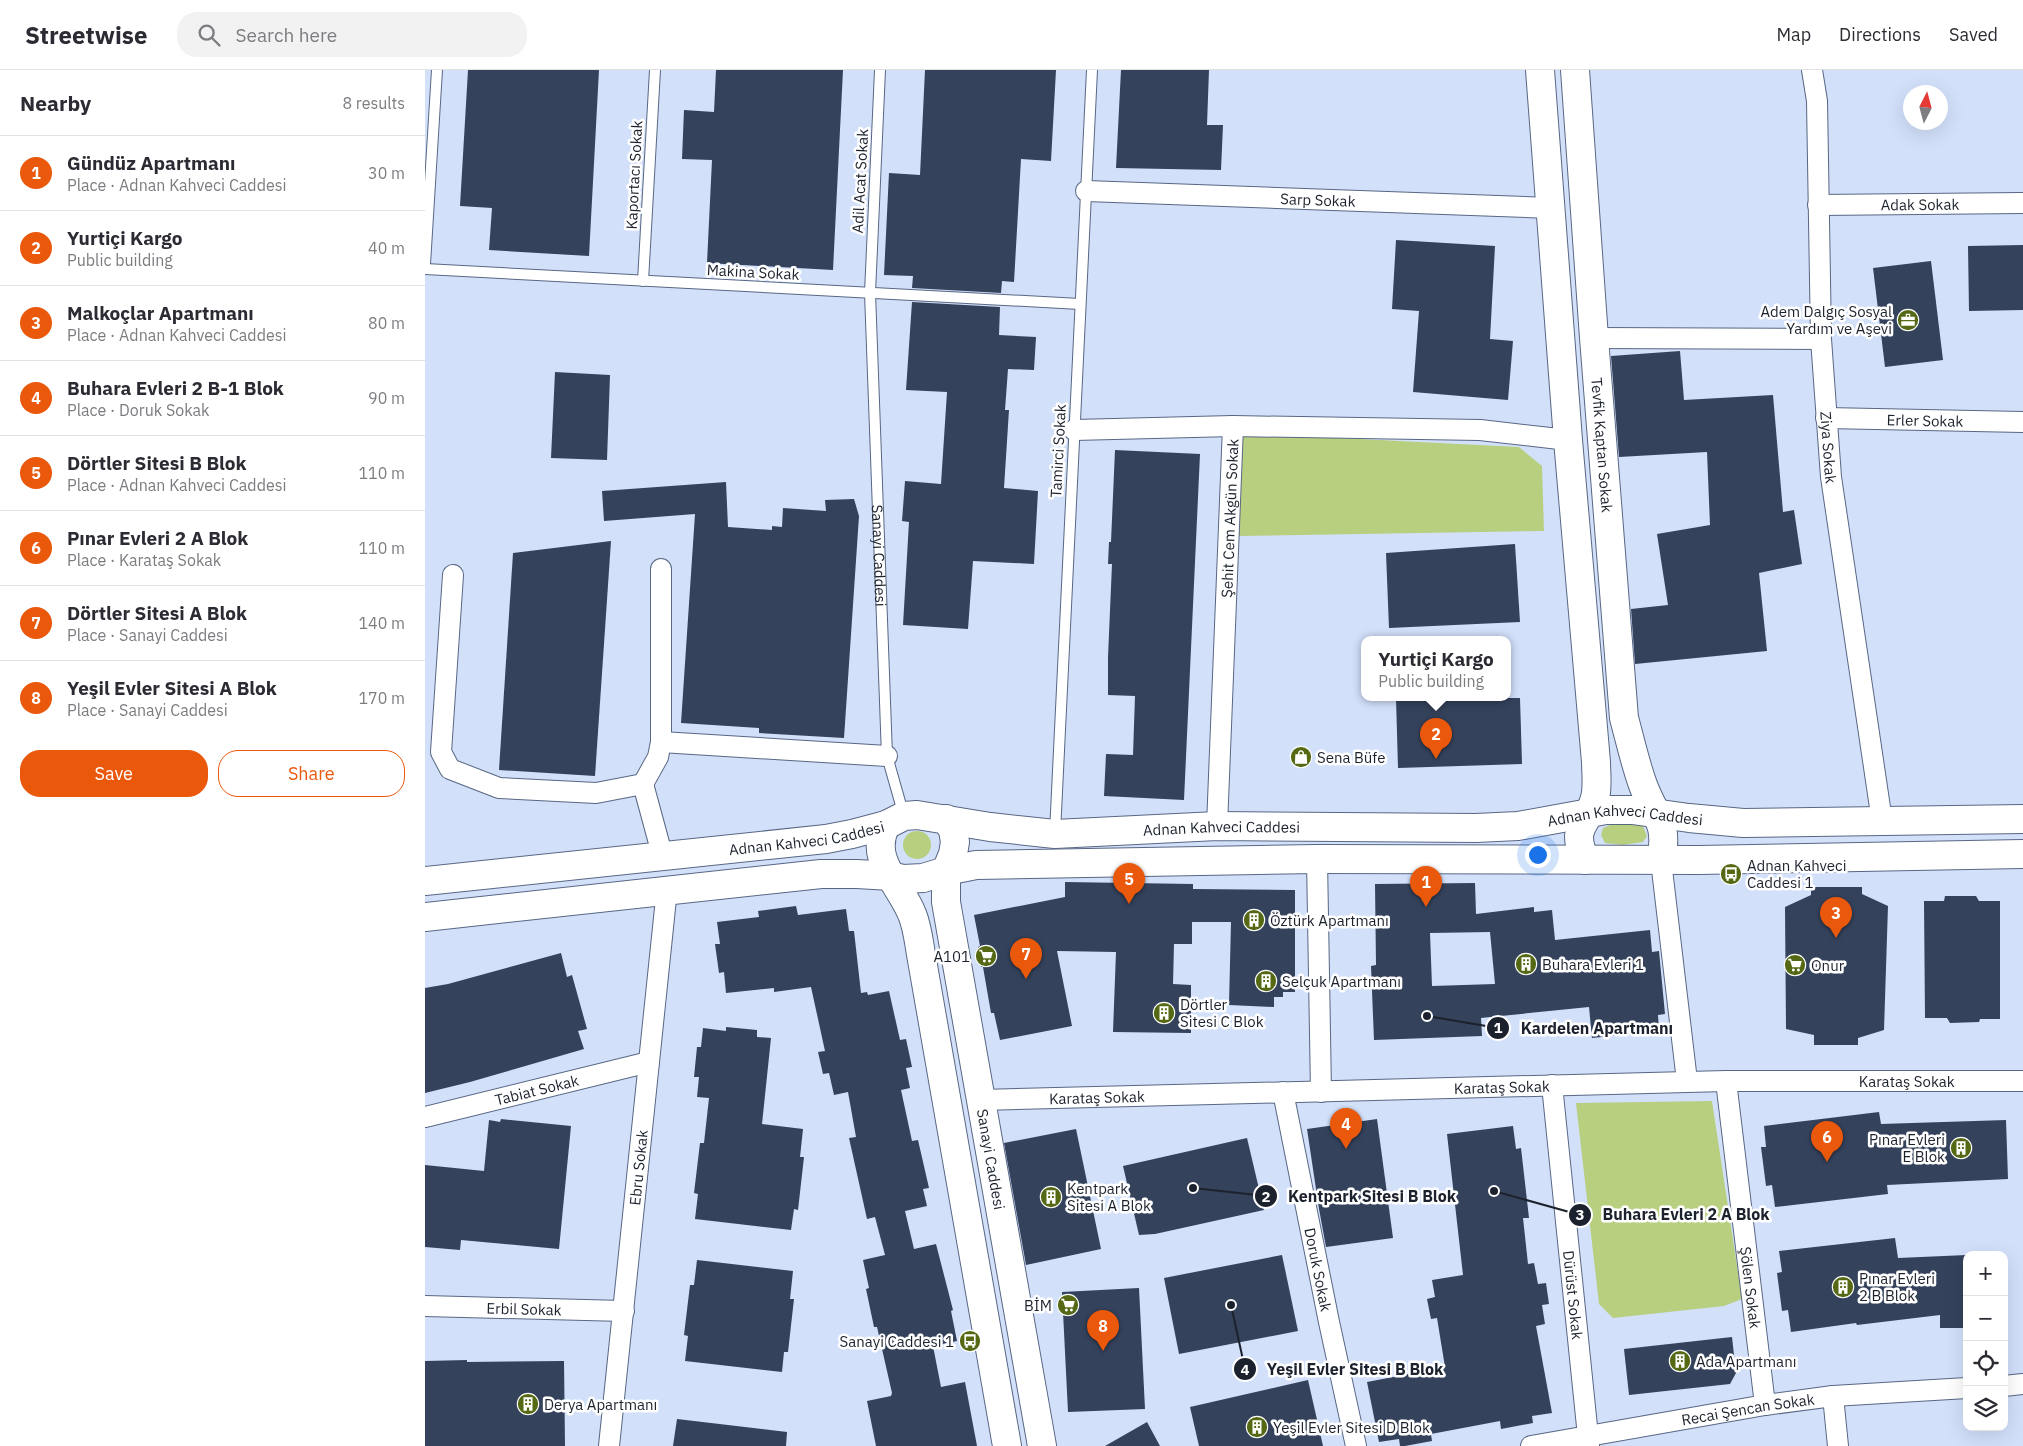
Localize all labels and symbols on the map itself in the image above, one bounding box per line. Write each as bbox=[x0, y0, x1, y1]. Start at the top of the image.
north arrow bbox=[1903, 85, 1948, 130]
street label: Kaportacı Sokak bbox=[622, 120, 646, 230]
street label: Adil Acat Sokak bbox=[848, 128, 872, 234]
street label: Sarp Sokak bbox=[1280, 189, 1356, 210]
street label: Adak Sokak bbox=[1881, 194, 1960, 214]
street label: Makina Sokak bbox=[706, 260, 800, 284]
place label: Adem Dalgıç Sosyal Yardım ve Aşevi bbox=[1760, 302, 1892, 338]
office icon: Adem Dalgıç Sosyal Yardım ve Aşevi bbox=[1896, 308, 1920, 332]
street label: Tevfik Kaptan Sokak bbox=[1588, 377, 1617, 513]
street label: Tamirci Sokak bbox=[1046, 404, 1070, 498]
street label: Erler Sokak bbox=[1887, 410, 1964, 430]
street label: Ziya Sokak bbox=[1817, 411, 1841, 485]
street label: Şehit Cem Akgün Sokak bbox=[1217, 438, 1242, 598]
street label: Sanayi Caddesi bbox=[868, 504, 891, 607]
pin: 2 bbox=[1420, 718, 1452, 759]
shop icon: Sena Büfe bbox=[1289, 745, 1313, 769]
place label: Sena Büfe bbox=[1317, 748, 1385, 767]
street label: Adnan Kahveci Caddesi bbox=[1546, 801, 1704, 830]
street label: Adnan Kahveci Caddesi bbox=[728, 816, 886, 859]
street label: Adnan Kahveci Caddesi bbox=[1143, 816, 1300, 839]
your location bbox=[1525, 842, 1551, 868]
place label: Adnan Kahveci Caddesi 1 bbox=[1747, 856, 1846, 892]
bus stop icon: Adnan Kahveci Caddesi 1 bbox=[1719, 862, 1743, 886]
pin: 5 bbox=[1113, 863, 1145, 904]
pin: 1 bbox=[1410, 866, 1442, 907]
pin: 3 bbox=[1820, 897, 1852, 938]
building icon: Öztürk Apartmanı bbox=[1242, 908, 1266, 932]
place label: Öztürk Apartmanı bbox=[1270, 911, 1389, 930]
pin: 7 bbox=[1010, 938, 1042, 979]
supermarket icon: A101 bbox=[974, 944, 998, 968]
place label: A101 bbox=[933, 947, 970, 966]
building icon: Buhara Evleri 1 bbox=[1514, 952, 1538, 976]
supermarket icon: Onur bbox=[1783, 953, 1807, 977]
place label: Buhara Evleri 1 bbox=[1542, 955, 1644, 974]
place label: Onur bbox=[1811, 956, 1845, 975]
building icon: Selçuk Apartmanı bbox=[1254, 969, 1278, 993]
place label: Selçuk Apartmanı bbox=[1282, 972, 1401, 991]
place label: Dörtler Sitesi C Blok bbox=[1180, 995, 1264, 1031]
building icon: Dörtler Sitesi C Blok bbox=[1152, 1001, 1176, 1025]
callout: Kardelen Apartmanı bbox=[1486, 1013, 1683, 1044]
text: 1 bbox=[1493, 1018, 1503, 1037]
text: Kardelen Apartmanı bbox=[1521, 1018, 1673, 1038]
street label: Tabiat Sokak bbox=[493, 1070, 581, 1109]
street label: Karataş Sokak bbox=[1859, 1072, 1955, 1091]
street label: Karataş Sokak bbox=[1454, 1076, 1550, 1097]
street label: Karataş Sokak bbox=[1049, 1086, 1145, 1108]
street label: Sanayi Caddesi bbox=[973, 1107, 1010, 1211]
pin: 4 bbox=[1330, 1108, 1362, 1149]
pin: 6 bbox=[1811, 1121, 1843, 1162]
street label: Ebru Sokak bbox=[625, 1129, 651, 1206]
place label: Pınar Evleri E Blok bbox=[1869, 1130, 1945, 1166]
building icon: Pınar Evleri E Blok bbox=[1949, 1136, 1973, 1160]
place label: Kentpark Sitesi A Blok bbox=[1067, 1179, 1151, 1215]
callout: Kentpark Sitesi B Blok bbox=[1253, 1181, 1466, 1212]
building icon: Kentpark Sitesi A Blok bbox=[1039, 1185, 1063, 1209]
text: Kentpark Sitesi B Blok bbox=[1288, 1186, 1457, 1206]
text: 2 bbox=[1261, 1187, 1271, 1206]
callout: Buhara Evleri 2 A Blok bbox=[1568, 1199, 1779, 1230]
text: Buhara Evleri 2 A Blok bbox=[1603, 1204, 1770, 1224]
text: 3 bbox=[1575, 1205, 1585, 1224]
street label: Doruk Sokak bbox=[1301, 1226, 1336, 1313]
street label: Şölen Sokak bbox=[1736, 1245, 1765, 1330]
street label: Dürüst Sokak bbox=[1559, 1249, 1588, 1341]
place label: Pınar Evleri 2 B Blok bbox=[1859, 1269, 1935, 1305]
building icon: Pınar Evleri 2 B Blok bbox=[1831, 1275, 1855, 1299]
supermarket icon: BİM bbox=[1056, 1293, 1080, 1317]
place label: BİM bbox=[1024, 1296, 1052, 1315]
street label: Erbil Sokak bbox=[486, 1298, 562, 1319]
pin: 8 bbox=[1087, 1310, 1119, 1351]
bus stop icon: Sanayi Caddesi 1 bbox=[958, 1329, 982, 1353]
place label: Sanayi Caddesi 1 bbox=[839, 1332, 954, 1351]
building icon: Ada Apartmanı bbox=[1668, 1349, 1692, 1373]
place label: Ada Apartmanı bbox=[1696, 1352, 1796, 1371]
callout: Yeşil Evler Sitesi B Blok bbox=[1232, 1354, 1453, 1385]
text: Yeşil Evler Sitesi B Blok bbox=[1267, 1359, 1444, 1379]
text: 4 bbox=[1240, 1360, 1250, 1379]
street label: Recai Şencan Sokak bbox=[1680, 1389, 1816, 1429]
building icon: Derya Apartmanı bbox=[516, 1392, 540, 1416]
place label: Derya Apartmanı bbox=[544, 1395, 657, 1414]
building icon: Yeşil Evler Sitesi D Blok bbox=[1245, 1415, 1269, 1439]
place label: Yeşil Evler Sitesi D Blok bbox=[1273, 1418, 1430, 1437]

